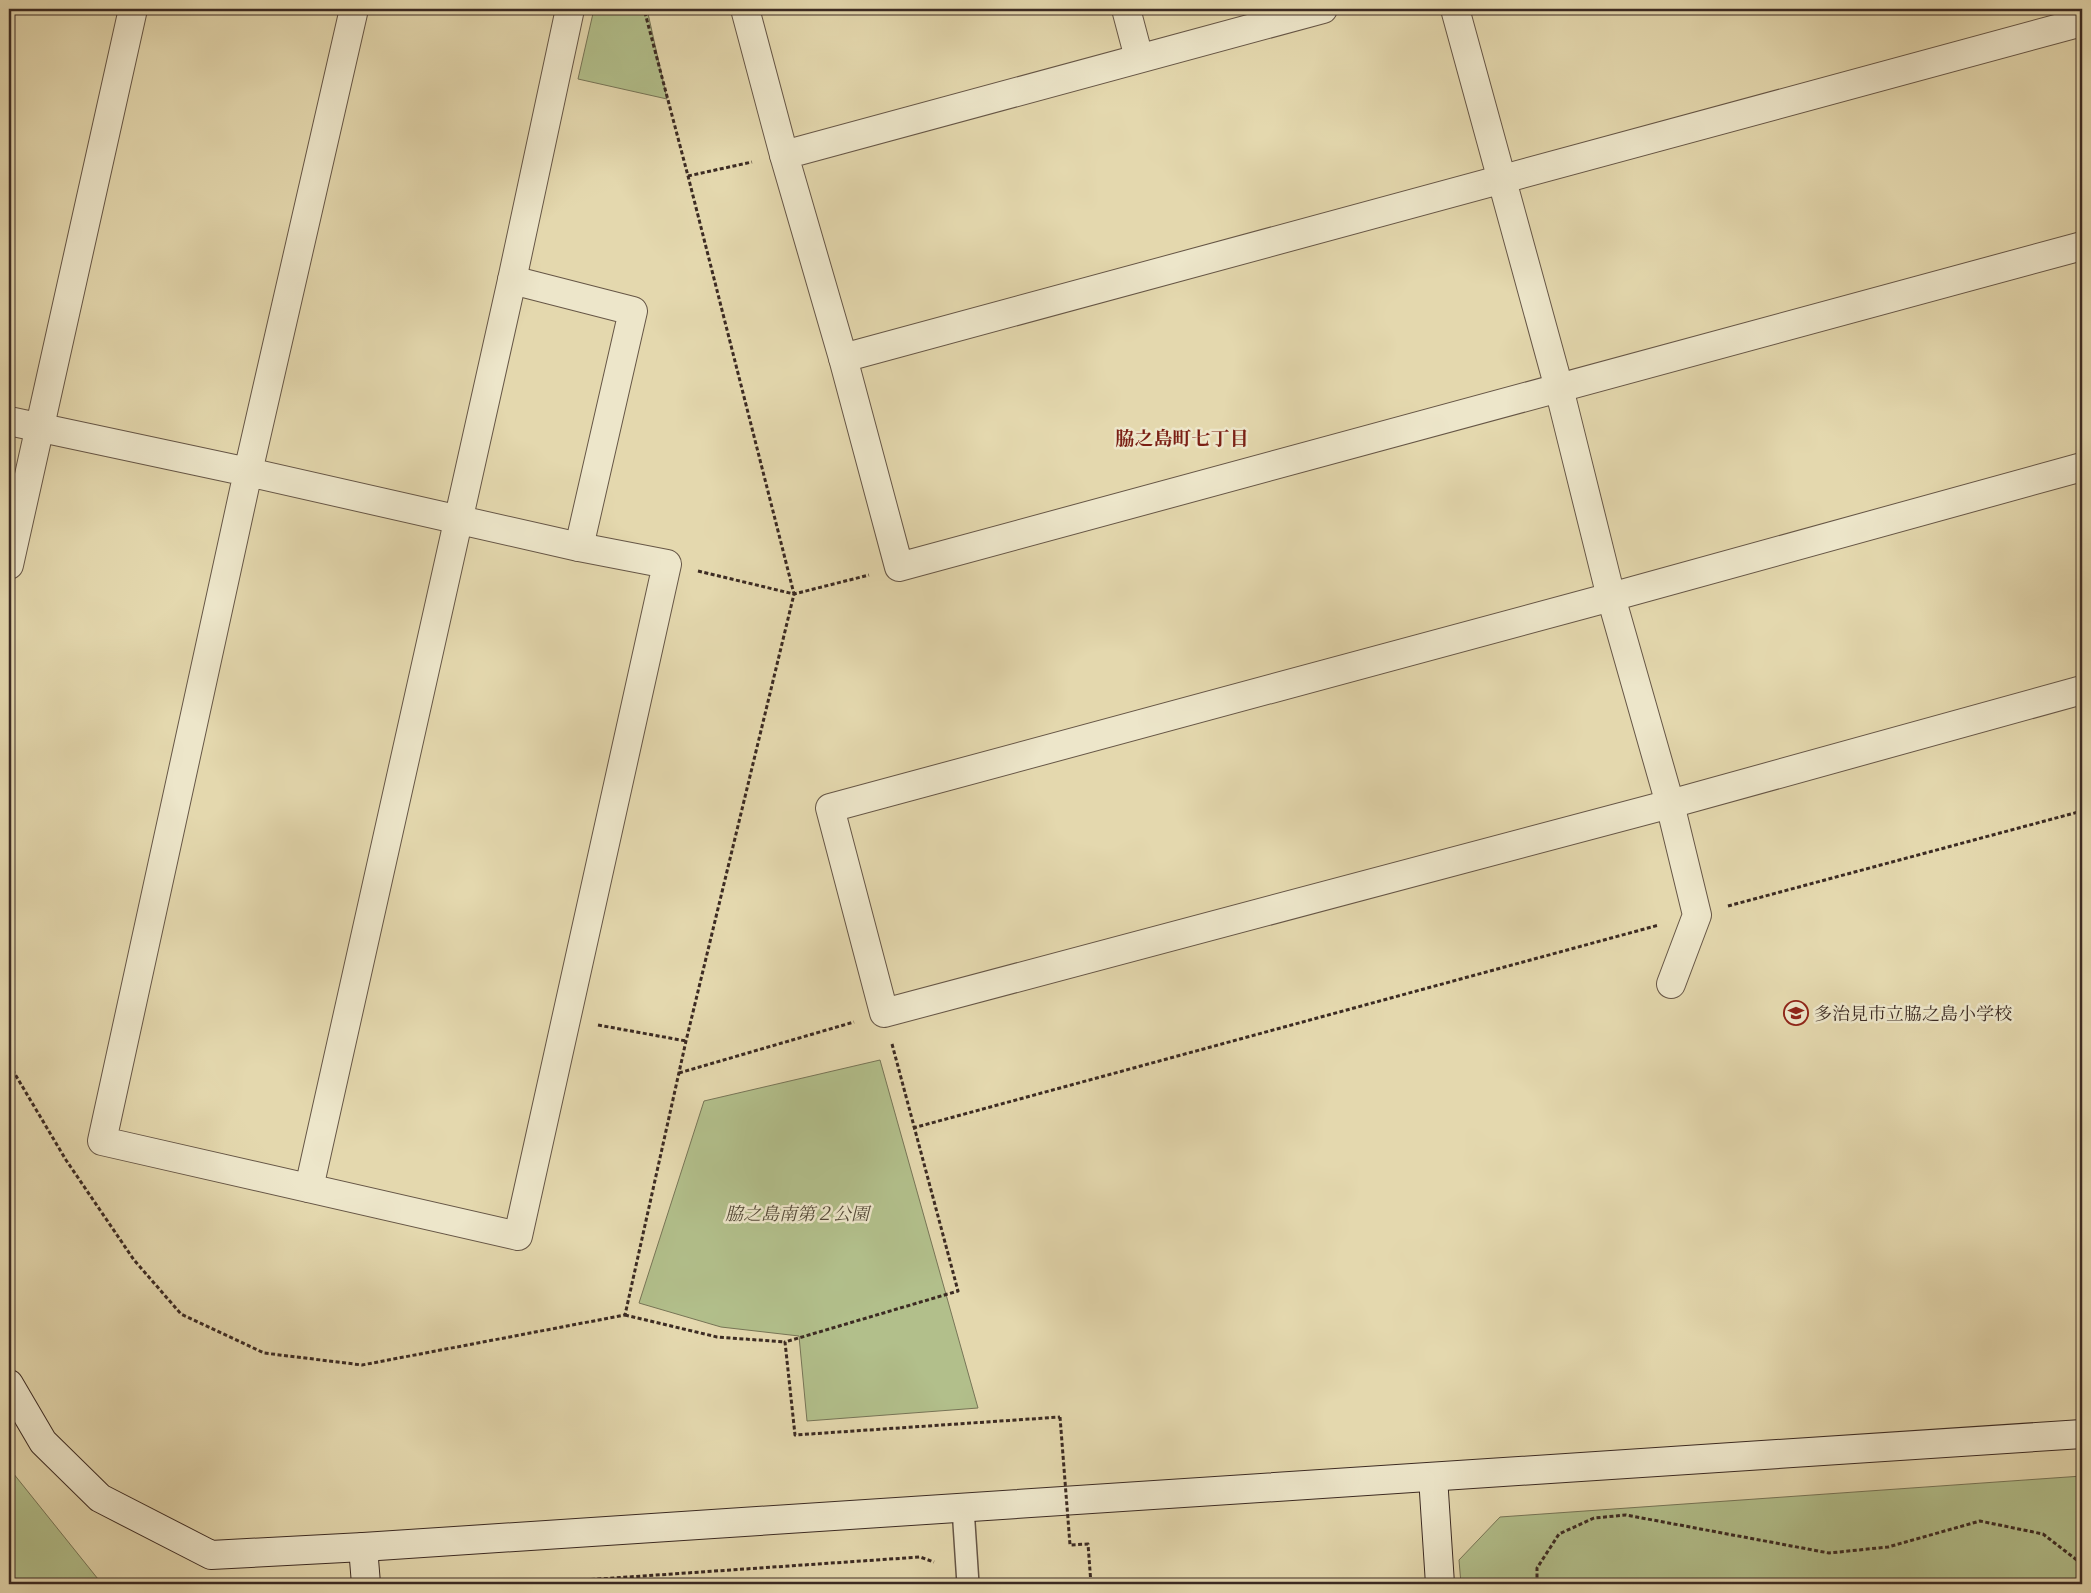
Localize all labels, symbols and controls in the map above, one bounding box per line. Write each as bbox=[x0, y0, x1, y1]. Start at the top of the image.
district label: 脇之島町七丁目 bbox=[1115, 426, 1249, 451]
school or university icon: 多治見市立脇之島小学校 bbox=[1783, 1000, 1809, 1026]
place label: 多治見市立脇之島小学校 bbox=[1814, 1002, 2012, 1025]
park label: 脇之島南第２公園 bbox=[725, 1202, 872, 1225]

